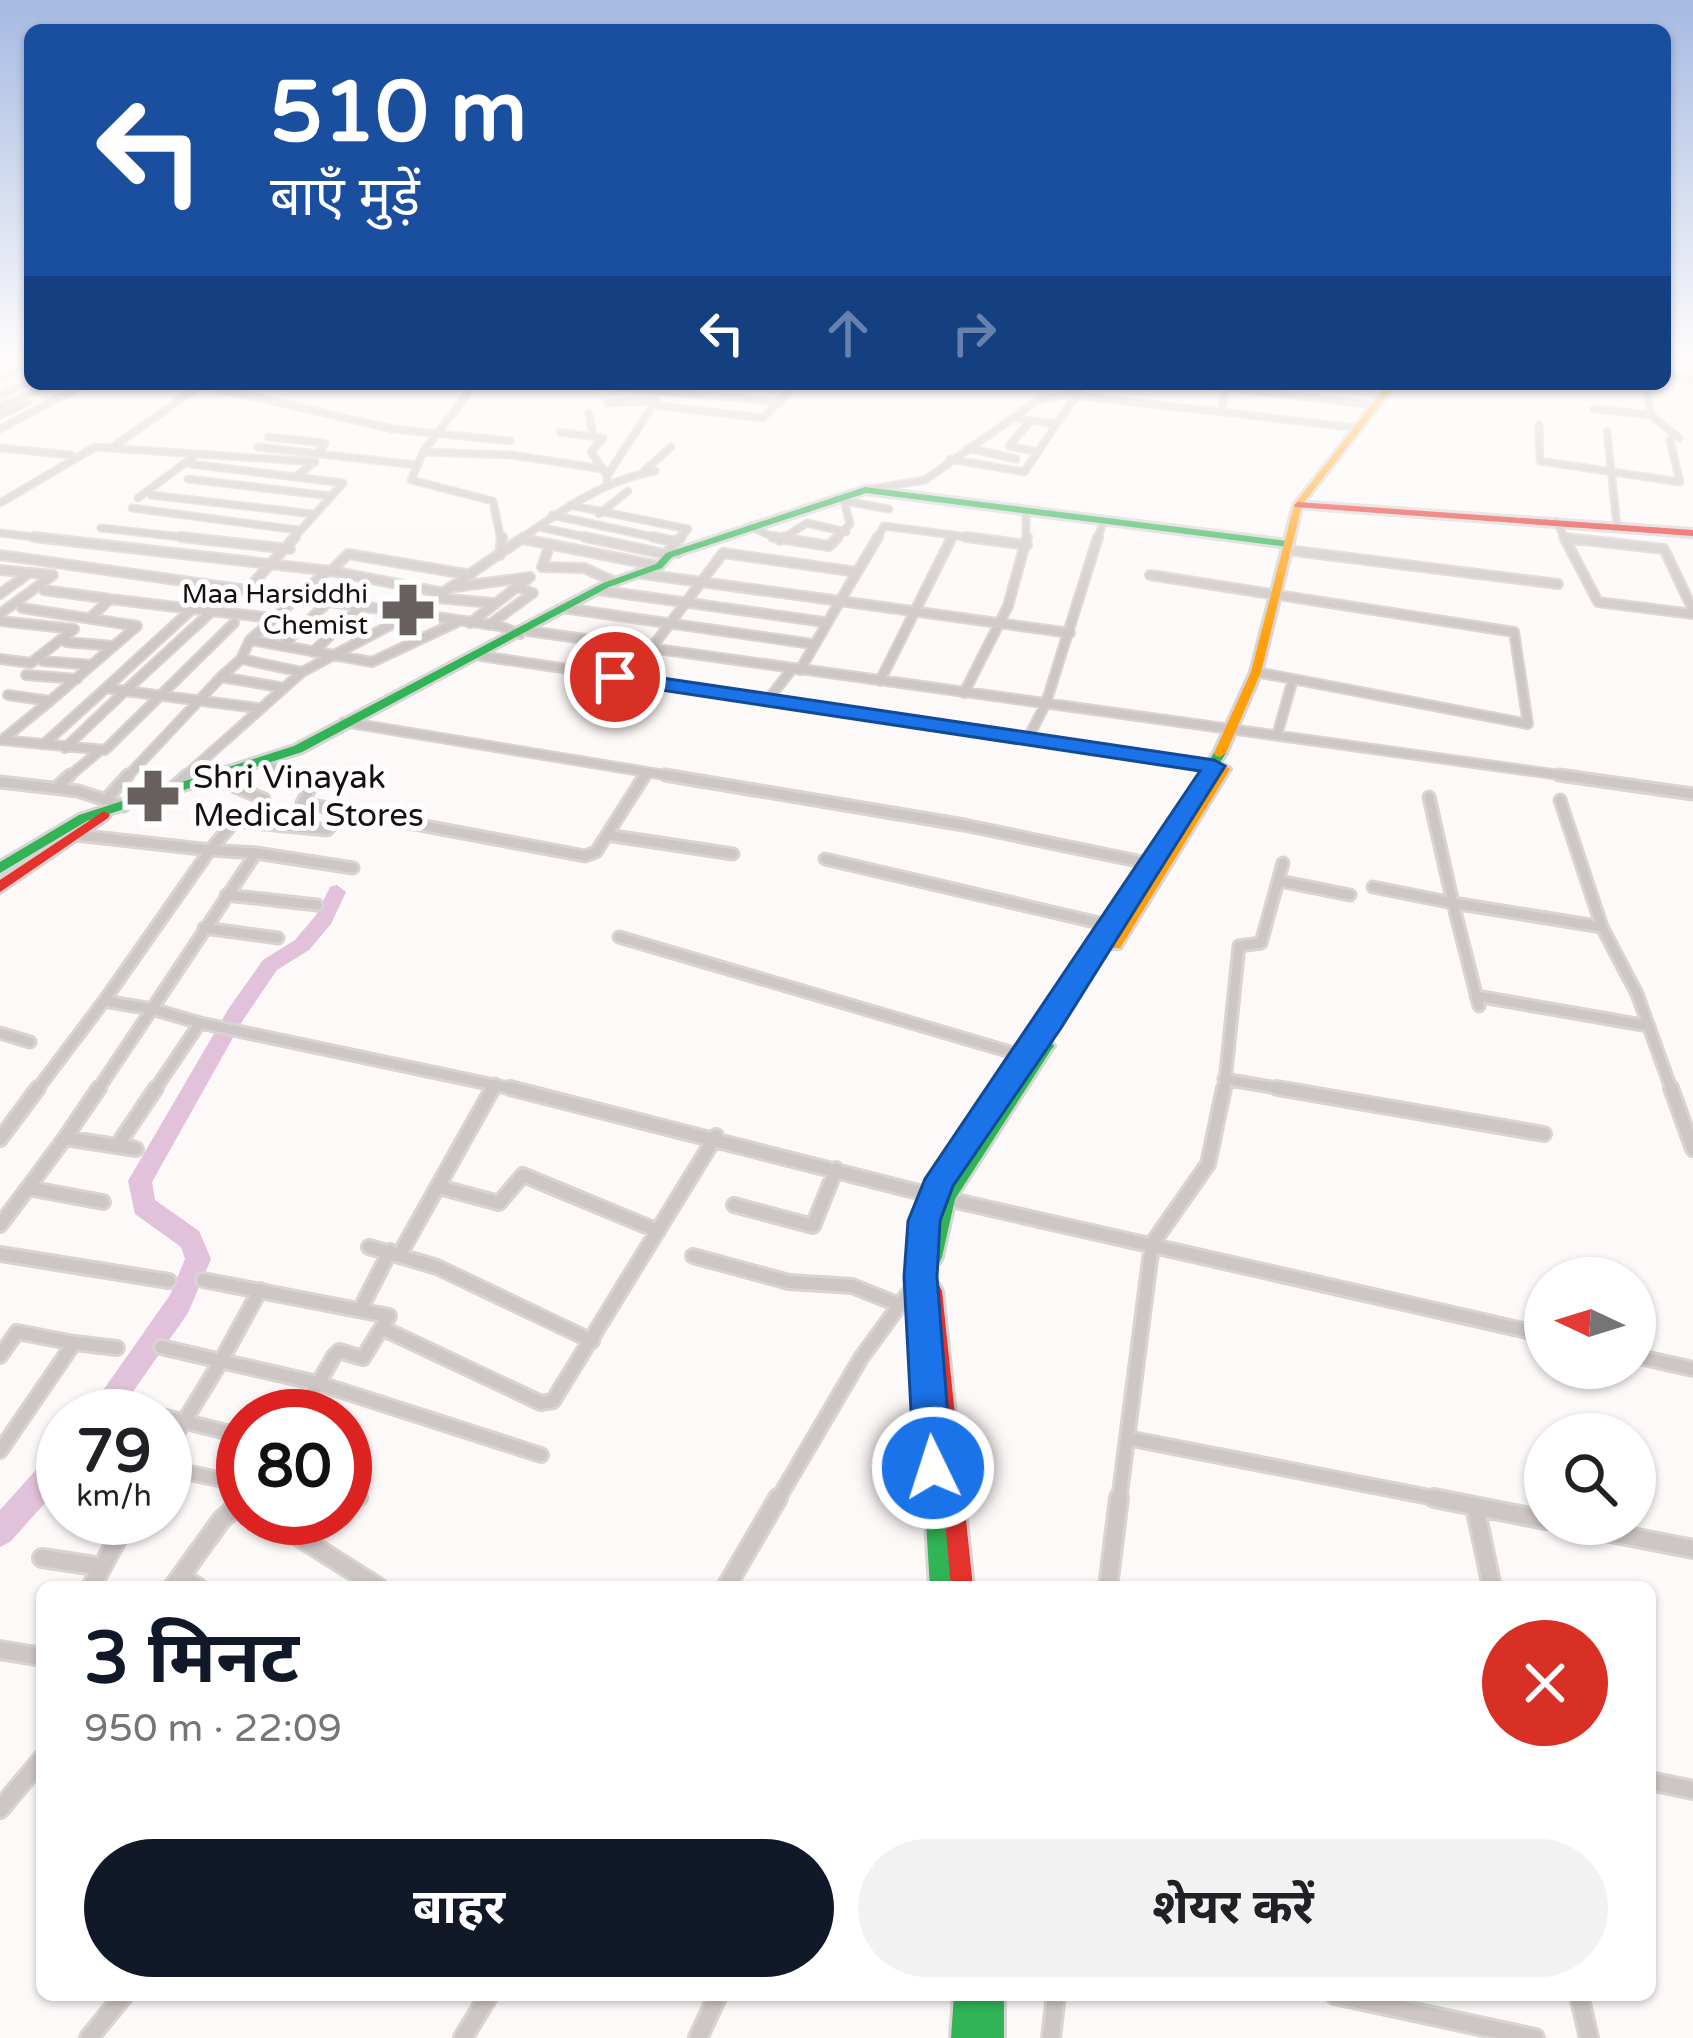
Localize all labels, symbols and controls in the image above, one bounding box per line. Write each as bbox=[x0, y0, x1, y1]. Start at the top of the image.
text: 510 m bbox=[270, 63, 527, 164]
icon: left bbox=[72, 72, 228, 228]
text: बाएँ मुड़ें bbox=[270, 165, 420, 230]
icon: left bbox=[689, 300, 755, 366]
icon: ahead bbox=[815, 300, 881, 366]
icon: right bbox=[941, 300, 1007, 366]
place label: Maa Harsiddhi Chemist bbox=[182, 578, 368, 642]
pharmacy icon: Maa Harsiddhi Chemist bbox=[379, 581, 437, 639]
pin bbox=[564, 626, 666, 728]
icon: arrive bbox=[582, 644, 648, 710]
place label: Shri Vinayak Medical Stores bbox=[193, 758, 424, 835]
pharmacy icon: Shri Vinayak Medical Stores bbox=[124, 767, 182, 825]
north arrow bbox=[1524, 1257, 1656, 1389]
map controls bbox=[1524, 1257, 1656, 1545]
speed limit sign: 80 bbox=[216, 1389, 372, 1545]
position arrow bbox=[870, 1405, 996, 1531]
button: search bbox=[1524, 1413, 1656, 1545]
text: 79 bbox=[76, 1416, 152, 1488]
text: km/h bbox=[76, 1478, 152, 1515]
text: 3 मिनट bbox=[84, 1616, 299, 1703]
button: close bbox=[1482, 1620, 1608, 1746]
text: 950 m · 22:09 bbox=[84, 1705, 342, 1752]
button: बाहर bbox=[84, 1839, 834, 1977]
button: शेयर करें bbox=[858, 1839, 1608, 1977]

